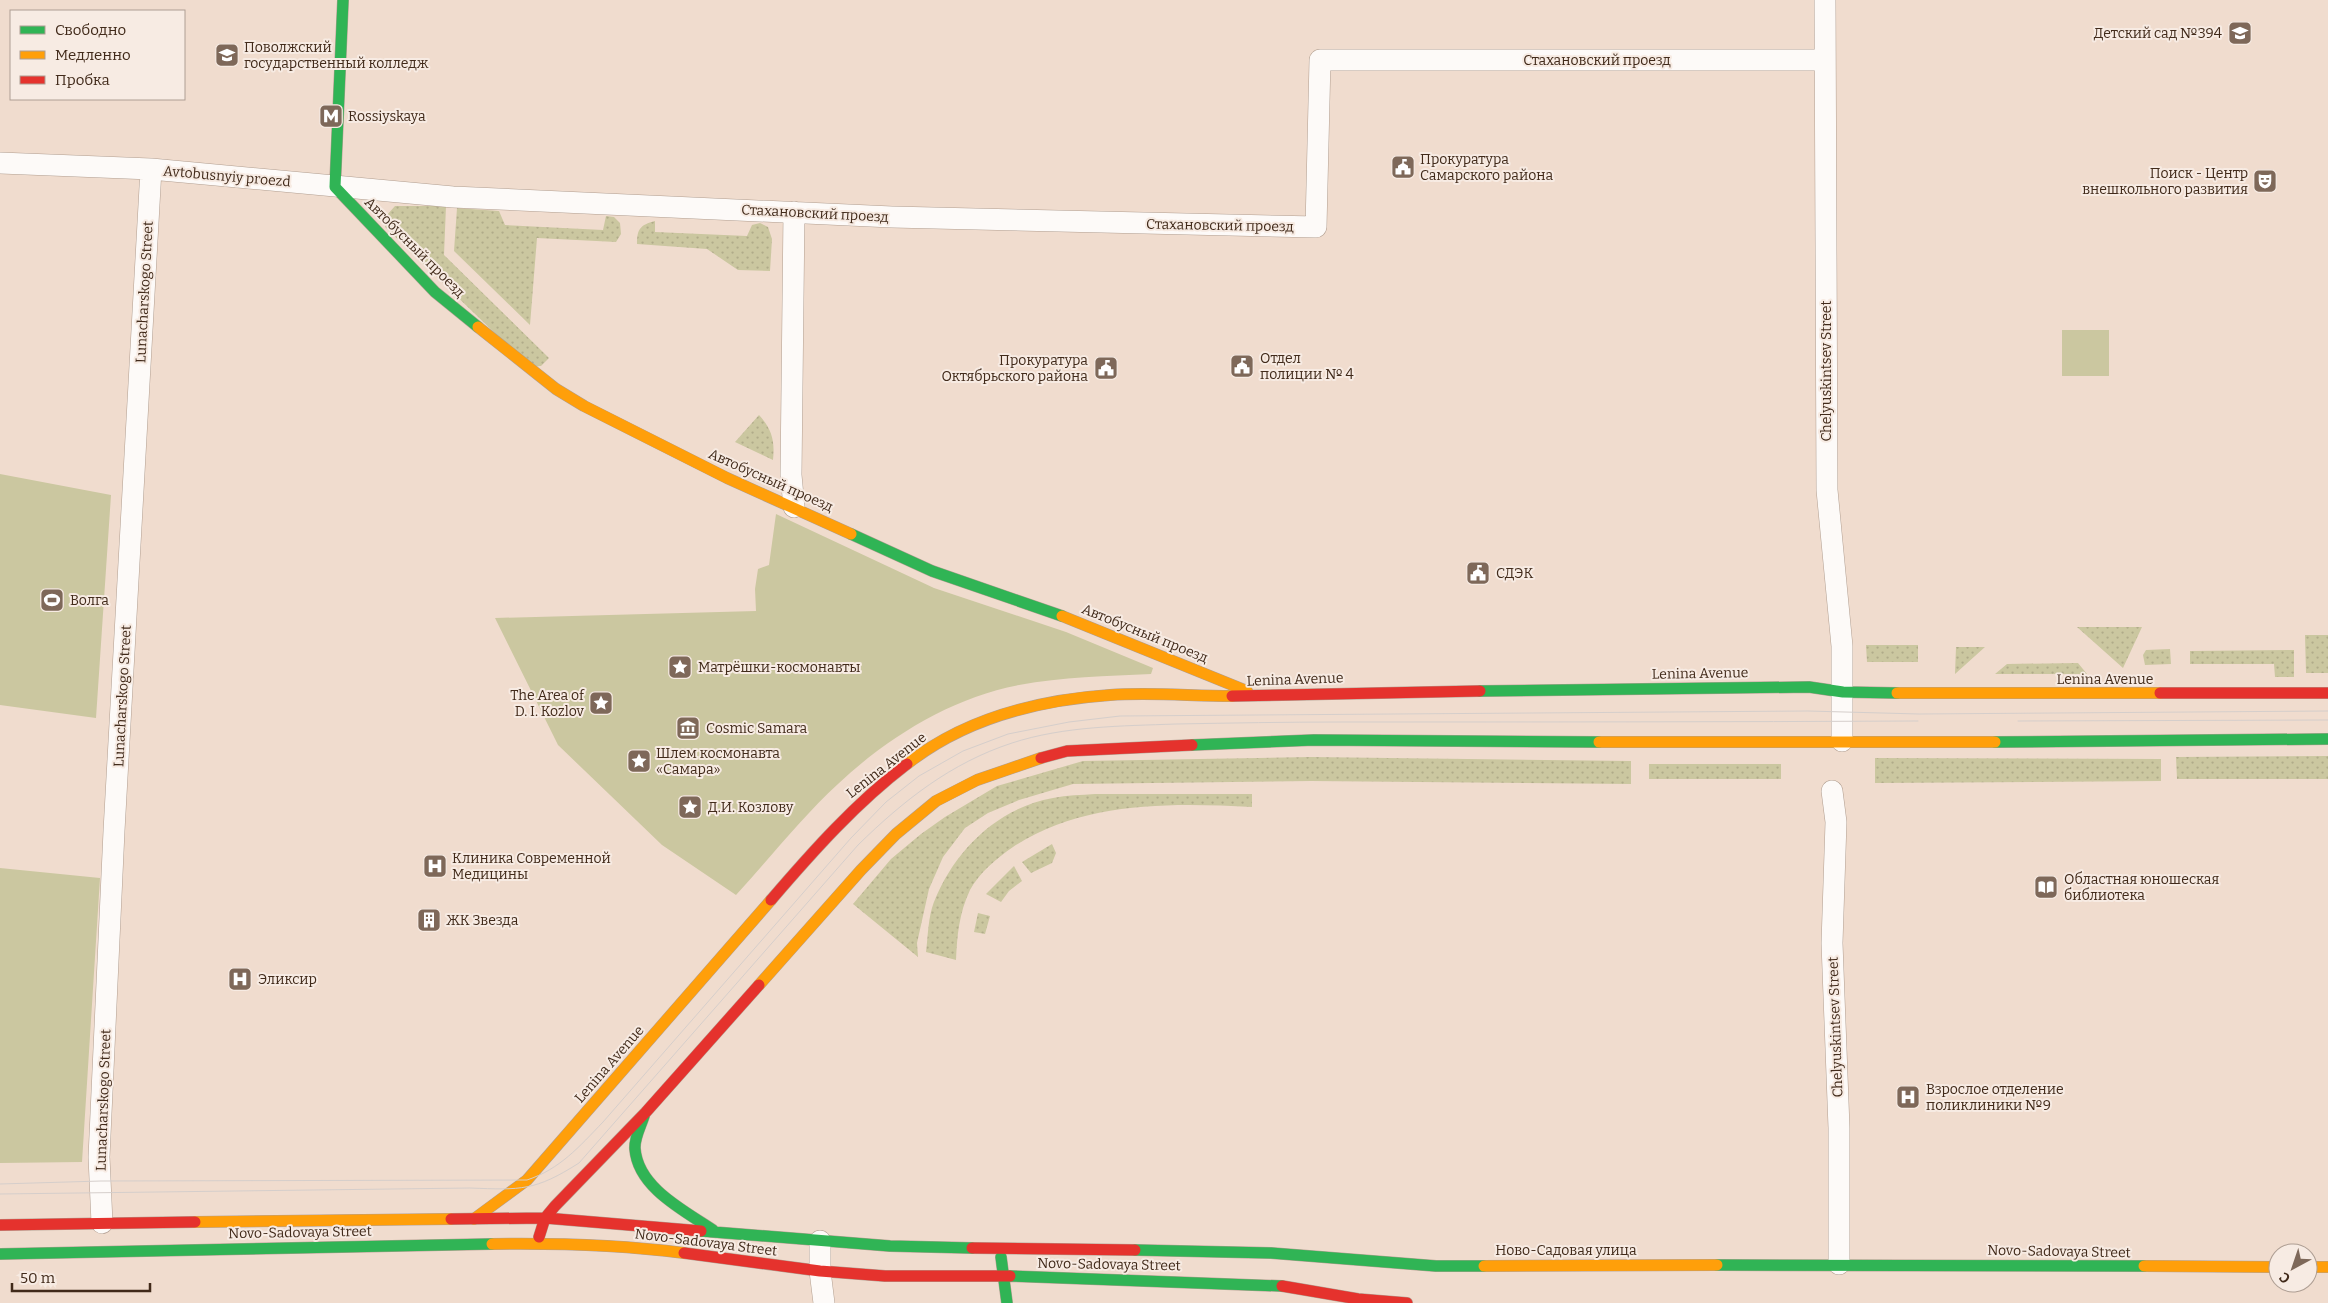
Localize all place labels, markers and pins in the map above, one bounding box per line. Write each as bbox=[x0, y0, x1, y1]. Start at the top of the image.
school or university icon: Детский сад №394 bbox=[2227, 20, 2253, 46]
place label: Детский сад №394 bbox=[2094, 25, 2222, 42]
place label: Поволжский государственный колледж bbox=[244, 39, 429, 72]
school or university icon: Поволжский государственный колледж bbox=[214, 42, 240, 68]
metro station icon: Rossiyskaya bbox=[318, 103, 344, 129]
place label: Rossiyskaya bbox=[348, 108, 426, 125]
place label: Прокуратура Самарского района bbox=[1420, 151, 1553, 184]
public building icon: Прокуратура Самарского района bbox=[1390, 154, 1416, 180]
place label: Поиск - Центр внешкольного развития bbox=[2082, 165, 2248, 198]
theatre icon: Поиск - Центр внешкольного развития bbox=[2252, 168, 2278, 194]
place label: Отдел полиции № 4 bbox=[1260, 350, 1354, 383]
place label: Прокуратура Октябрьского района bbox=[942, 352, 1088, 385]
public building icon: Отдел полиции № 4 bbox=[1229, 353, 1255, 379]
public building icon: Прокуратура Октябрьского района bbox=[1093, 355, 1119, 381]
public building icon: СДЭК bbox=[1465, 560, 1491, 586]
place label: СДЭК bbox=[1496, 565, 1533, 582]
sports icon: Волга bbox=[39, 587, 65, 613]
place label: Волга bbox=[70, 592, 109, 609]
place icon: Матрёшки-космонавты bbox=[667, 654, 693, 680]
place label: Матрёшки-космонавты bbox=[698, 659, 860, 676]
place label: The Area of D. I. Kozlov bbox=[510, 687, 585, 720]
place icon: The Area of D. I. Kozlov bbox=[588, 690, 614, 716]
museum icon: Cosmic Samara bbox=[675, 715, 701, 741]
place label: Cosmic Samara bbox=[706, 720, 807, 737]
place label: Шлем космонавта «Самара» bbox=[656, 745, 780, 778]
place icon: Шлем космонавта «Самара» bbox=[626, 748, 652, 774]
place icon: Д.И. Козлову bbox=[677, 794, 703, 820]
place label: Д.И. Козлову bbox=[708, 799, 794, 816]
place label: Клиника Современной Медицины bbox=[452, 850, 611, 883]
hospital icon: Клиника Современной Медицины bbox=[422, 853, 448, 879]
place label: Областная юношеская библиотека bbox=[2064, 871, 2219, 904]
library icon: Областная юношеская библиотека bbox=[2033, 874, 2059, 900]
building icon: ЖК Звезда bbox=[416, 907, 442, 933]
place label: ЖК Звезда bbox=[446, 912, 519, 929]
hospital icon: Эликсир bbox=[227, 966, 253, 992]
place label: Эликсир bbox=[258, 971, 317, 988]
place label: Взрослое отделение поликлиники №9 bbox=[1926, 1081, 2064, 1114]
hospital icon: Взрослое отделение поликлиники №9 bbox=[1895, 1084, 1921, 1110]

